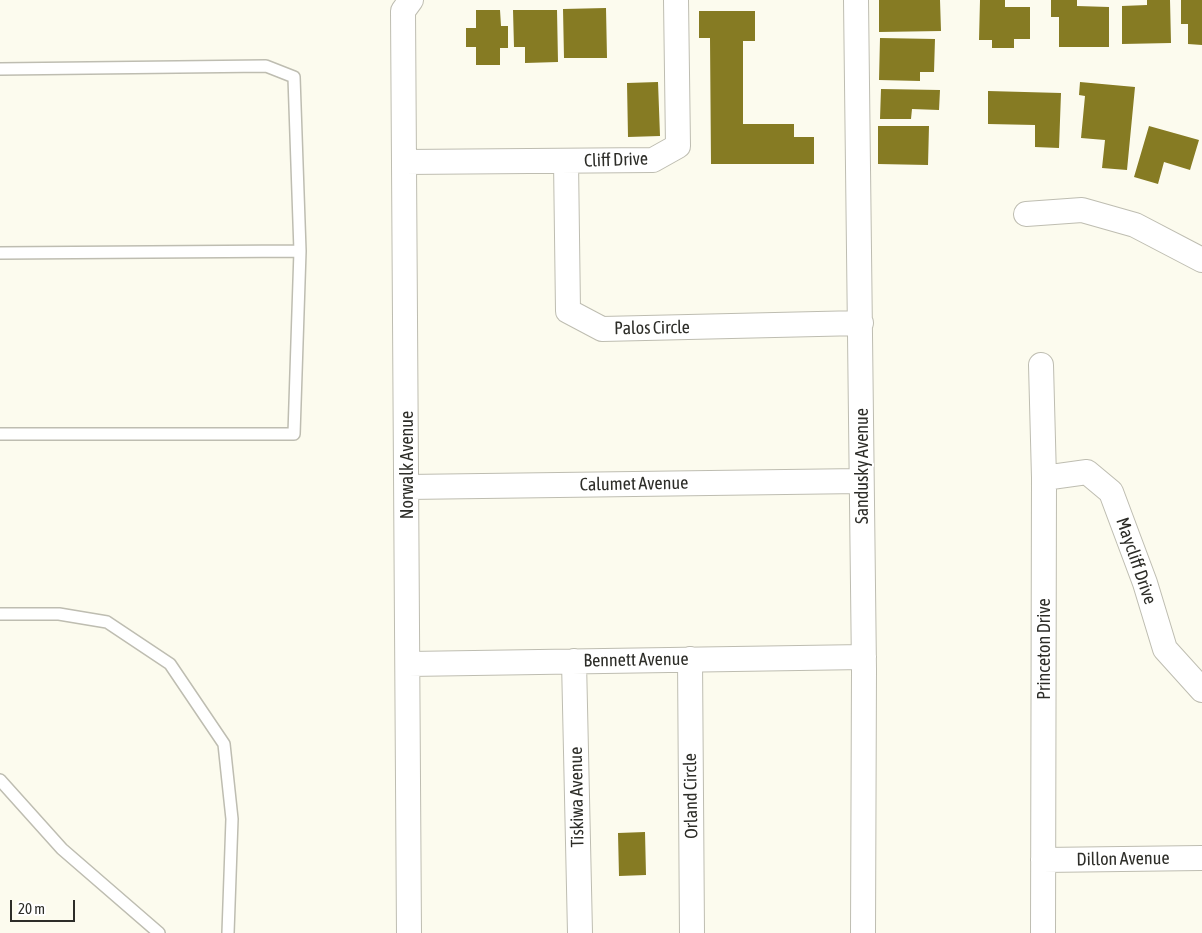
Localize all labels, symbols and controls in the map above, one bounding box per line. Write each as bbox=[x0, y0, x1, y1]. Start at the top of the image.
street label: Cliff Drive bbox=[584, 148, 648, 172]
street label: Palos Circle bbox=[614, 317, 690, 339]
street label: Sandusky Avenue bbox=[851, 408, 873, 524]
street label: Norwalk Avenue bbox=[396, 411, 418, 519]
street label: Calumet Avenue bbox=[580, 472, 688, 496]
street label: Maycliff Drive bbox=[1111, 515, 1161, 607]
street label: Princeton Drive bbox=[1033, 598, 1055, 700]
street label: Bennett Avenue bbox=[583, 648, 689, 672]
street label: Tiskiwa Avenue bbox=[565, 746, 589, 848]
street label: Orland Circle bbox=[679, 753, 703, 839]
street label: Dillon Avenue bbox=[1076, 847, 1170, 871]
scale bar bbox=[12, 890, 78, 922]
text: 20 m bbox=[18, 900, 45, 917]

